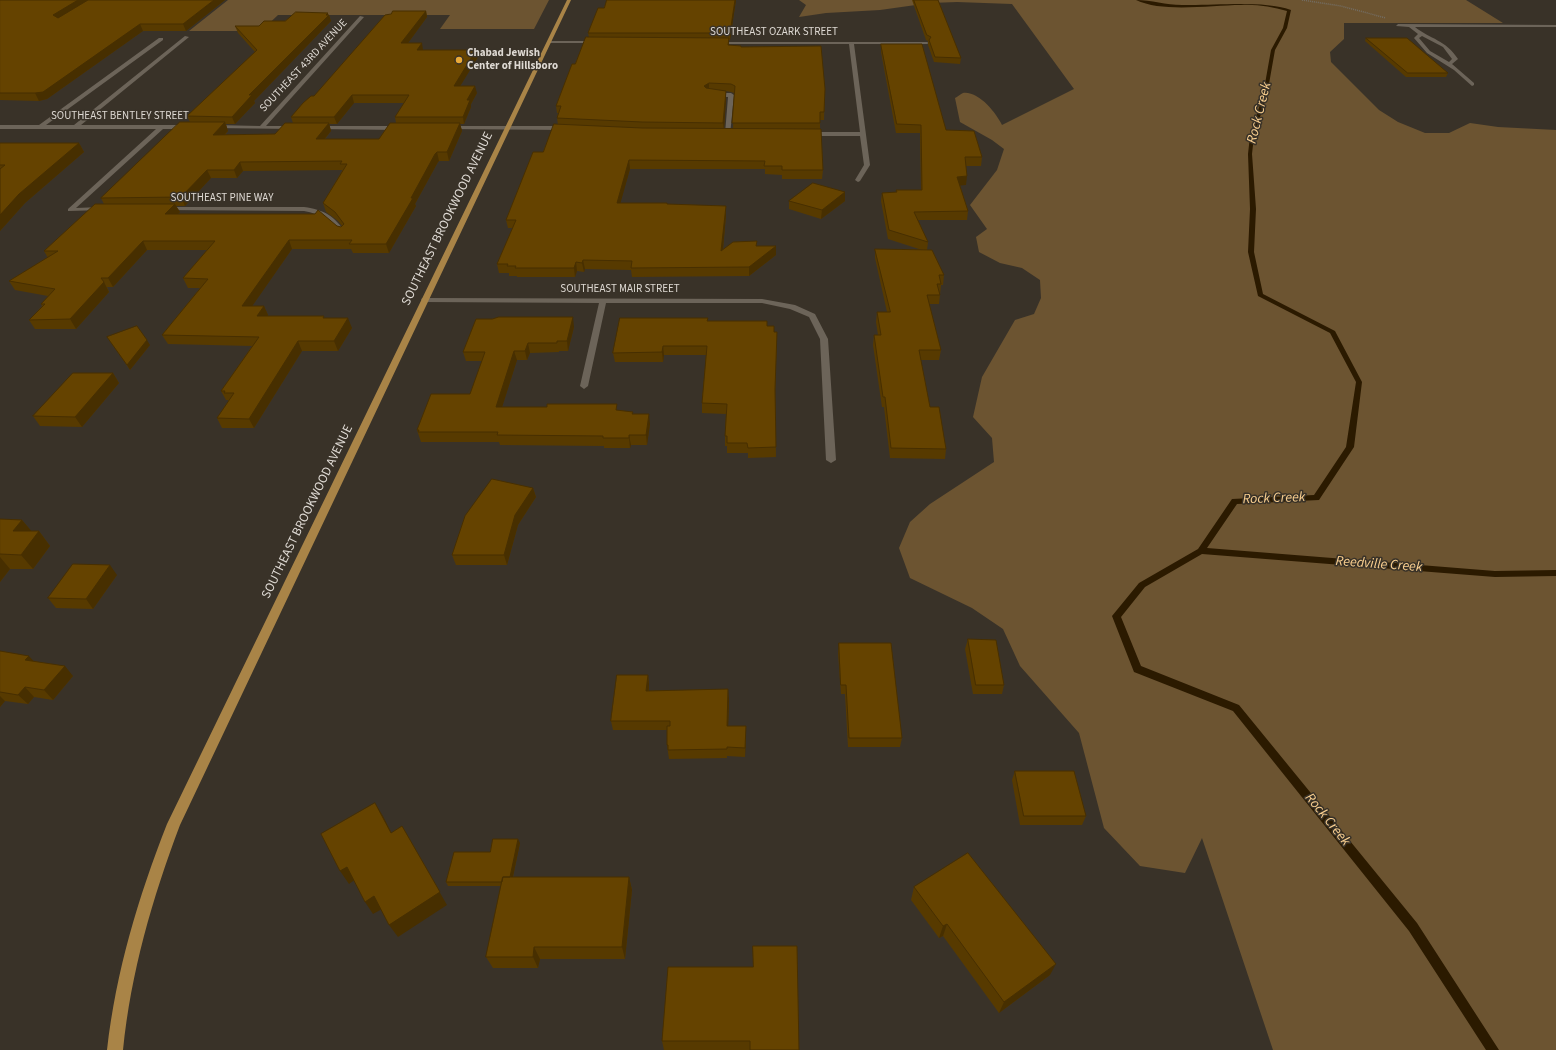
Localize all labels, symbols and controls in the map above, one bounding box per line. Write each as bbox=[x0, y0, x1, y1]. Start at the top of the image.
street label: SOUTHEAST 43RD AVENUE bbox=[257, 17, 351, 115]
street label: SOUTHEAST OZARK STREET bbox=[710, 26, 838, 40]
place label: Chabad Jewish Center of Hillsboro bbox=[467, 47, 558, 73]
marker: Chabad Jewish Center of Hillsboro bbox=[454, 55, 464, 65]
water label: Rock Creek bbox=[1244, 80, 1276, 146]
street label: SOUTHEAST BENTLEY STREET bbox=[51, 110, 189, 124]
street label: SOUTHEAST BROOKWOOD AVENUE bbox=[399, 130, 497, 308]
street label: SOUTHEAST PINE WAY bbox=[171, 192, 273, 206]
street label: SOUTHEAST MAIR STREET bbox=[560, 283, 680, 297]
street label: SOUTHEAST BROOKWOOD AVENUE bbox=[259, 423, 357, 601]
water label: Rock Creek bbox=[1242, 490, 1306, 508]
water label: Reedville Creek bbox=[1335, 554, 1423, 576]
water label: Rock Creek bbox=[1301, 790, 1353, 850]

